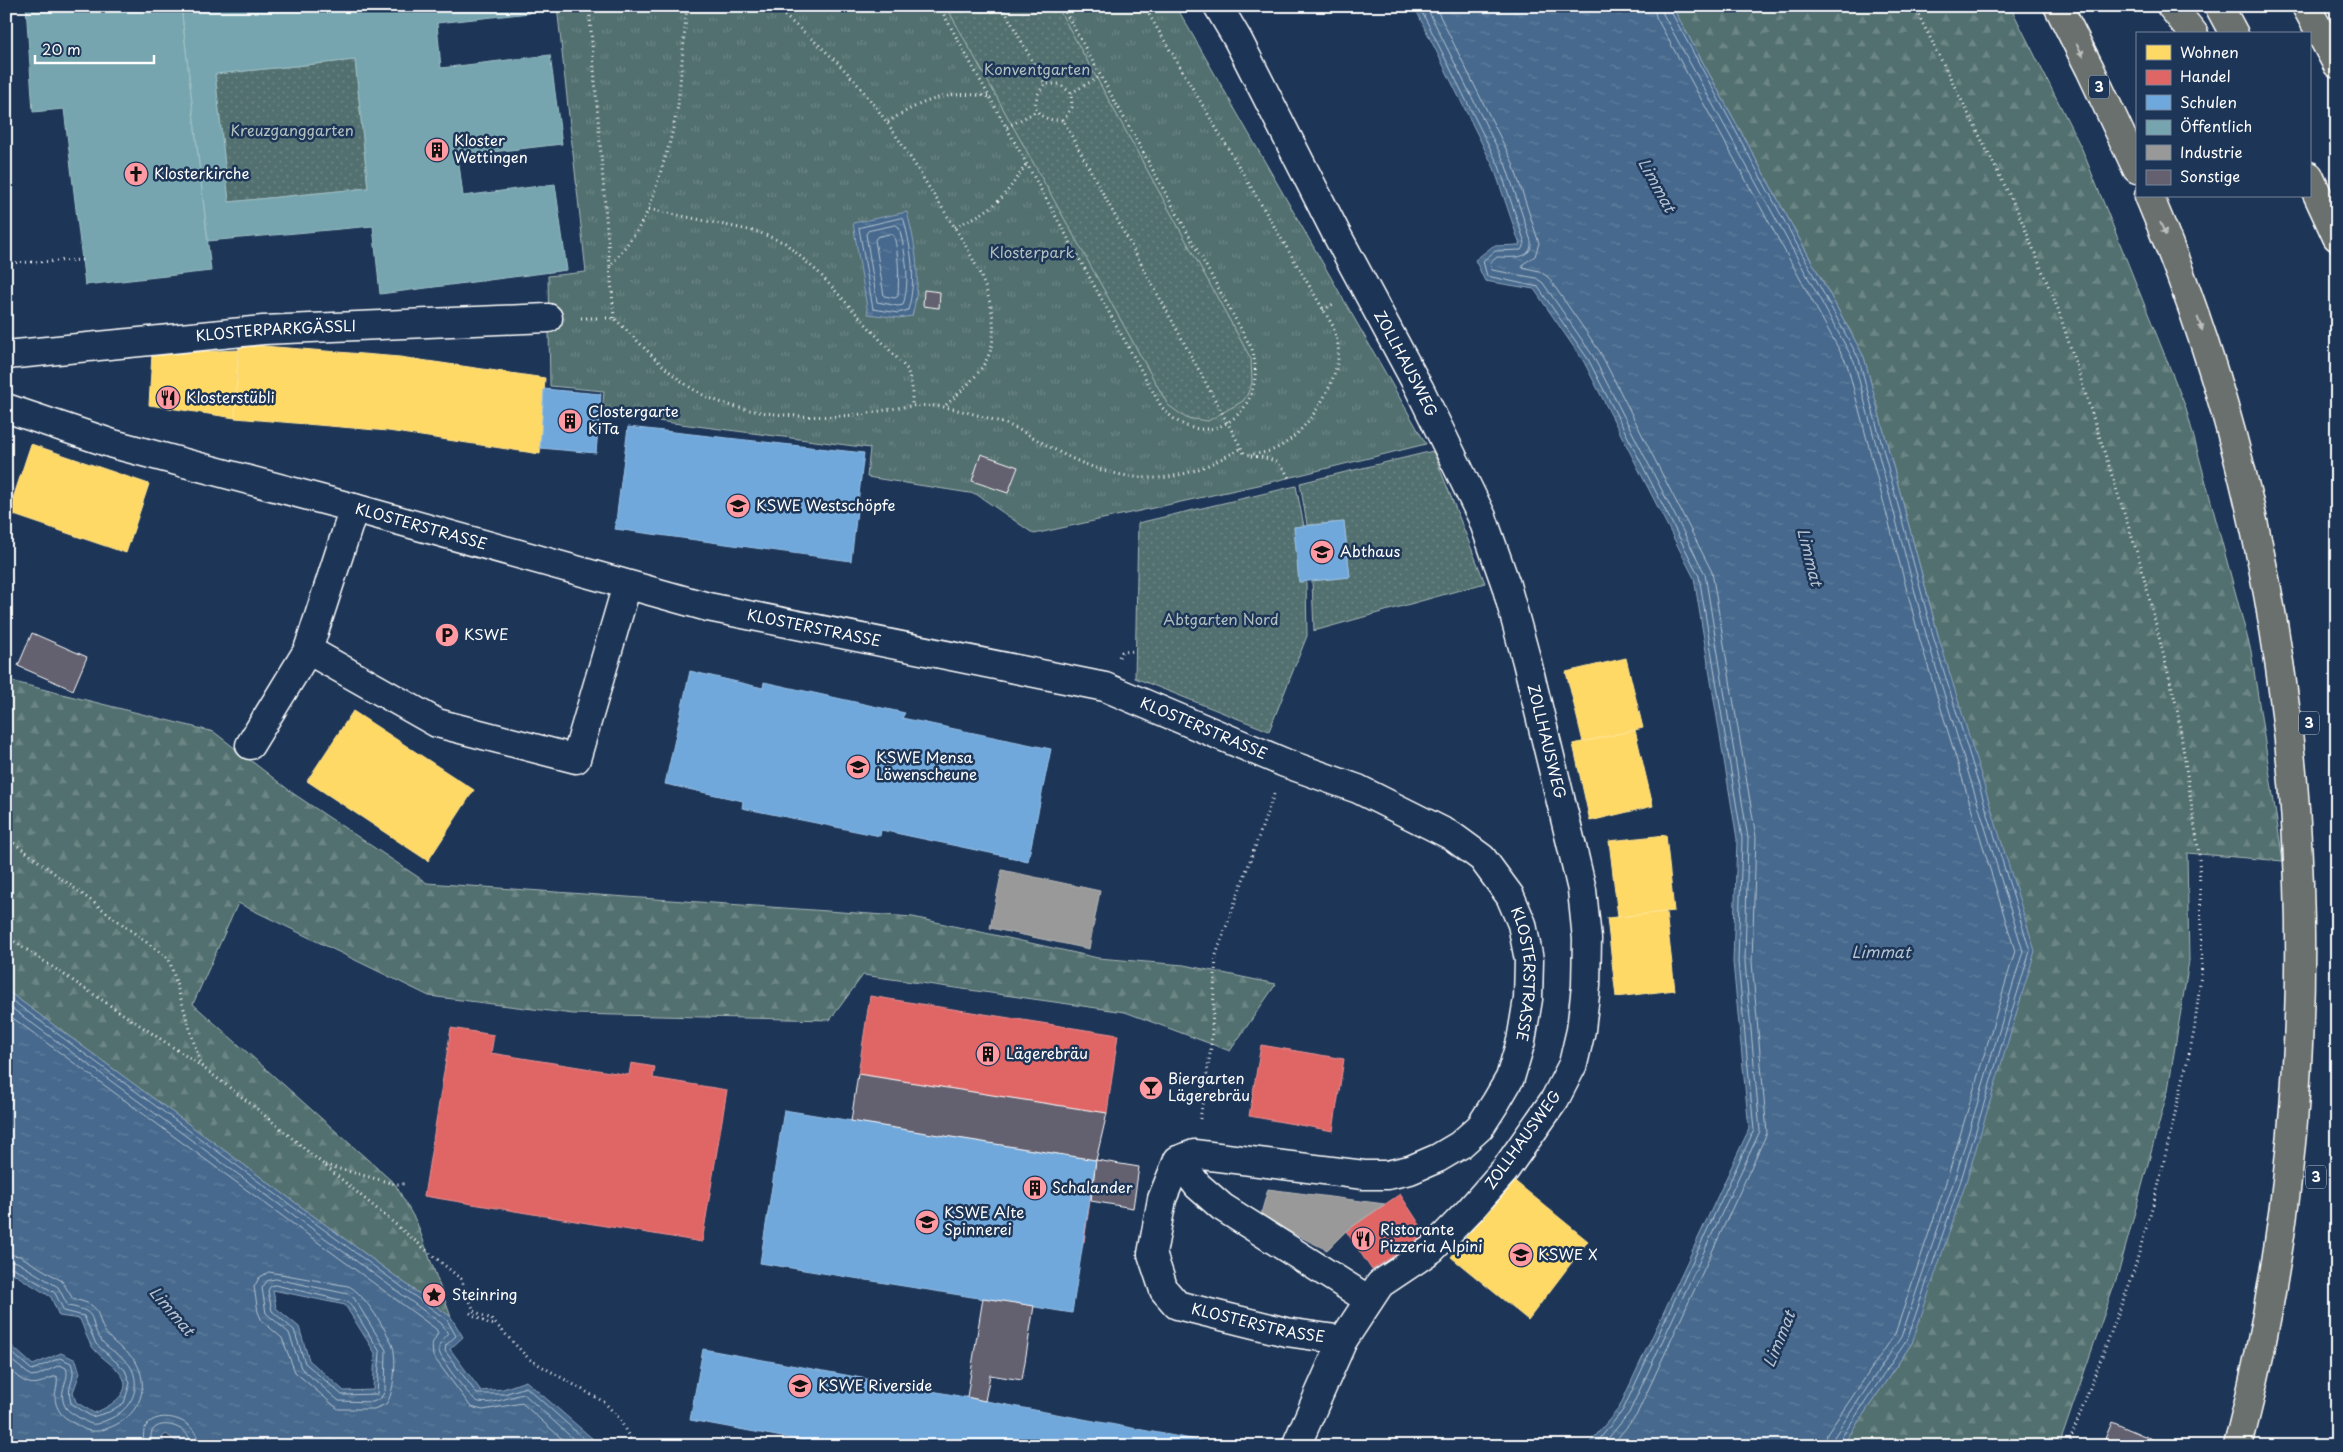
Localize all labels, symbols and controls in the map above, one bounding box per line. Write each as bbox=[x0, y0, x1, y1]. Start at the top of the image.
scale bar bbox=[35, 32, 154, 64]
legend bbox=[2136, 32, 2310, 198]
text: 20 m bbox=[42, 37, 81, 60]
text: Wohnen bbox=[2180, 40, 2239, 63]
one-way arrow bbox=[2076, 42, 2084, 57]
park label: Konventgarten bbox=[984, 57, 1090, 80]
text: Handel bbox=[2180, 64, 2231, 87]
road number: 3 bbox=[2089, 75, 2109, 98]
text: Schulen bbox=[2180, 90, 2237, 113]
text: Öffentlich bbox=[2180, 114, 2252, 137]
park label: Kreuzganggarten bbox=[230, 118, 354, 141]
place label: Kloster Wettingen bbox=[454, 128, 528, 168]
building icon: Kloster Wettingen bbox=[424, 137, 450, 163]
text: Industrie bbox=[2180, 140, 2242, 163]
water label: Limmat bbox=[1633, 153, 1684, 218]
church icon: Klosterkirche bbox=[123, 161, 149, 187]
place label: Klosterkirche bbox=[154, 161, 249, 184]
text: Sonstige bbox=[2180, 164, 2240, 187]
one-way arrow bbox=[2159, 222, 2167, 236]
park label: Klosterpark bbox=[989, 240, 1075, 263]
street label: ZOLLHAUSWEG bbox=[1369, 306, 1444, 420]
street label: KLOSTERPARKGÄSSLI bbox=[194, 313, 356, 346]
one-way arrow bbox=[2196, 317, 2204, 332]
restaurant icon: Klosterstübli bbox=[155, 385, 181, 411]
place label: Klosterstübli bbox=[186, 385, 275, 408]
place label: Clostergarte KiTa bbox=[588, 399, 679, 439]
building icon: Clostergarte KiTa bbox=[557, 408, 583, 434]
school or university icon: KSWE Westschöpfe bbox=[725, 493, 751, 519]
place label: KSWE Westschöpfe bbox=[756, 493, 895, 516]
street label: KLOSTERSTRASSE bbox=[353, 496, 490, 555]
water label: Limmat bbox=[1792, 525, 1830, 590]
school or university icon: Abthaus bbox=[1309, 539, 1335, 565]
place label: Abthaus bbox=[1340, 539, 1400, 562]
street label: KLOSTERSTRASSE bbox=[745, 602, 883, 652]
park label: Abtgarten Nord bbox=[1163, 607, 1279, 630]
parking icon: KSWE bbox=[434, 622, 460, 648]
place label: KSWE bbox=[464, 622, 509, 645]
street label: ZOLLHAUSWEG bbox=[1523, 681, 1573, 801]
street label: KLOSTERSTRASSE bbox=[1137, 690, 1272, 764]
road number: 3 bbox=[2299, 711, 2319, 734]
place label: KSWE Mensa Löwenscheune bbox=[876, 745, 977, 785]
school or university icon: KSWE Mensa Löwenscheune bbox=[845, 754, 871, 780]
street label: KLOSTERSTRASSE bbox=[1506, 903, 1542, 1043]
water label: Limmat bbox=[1852, 939, 1913, 963]
building icon: Lägerebräu bbox=[975, 1041, 1001, 1067]
place label: Lägerebräu bbox=[1006, 1041, 1088, 1064]
place label: Biergarten Lägerebräu bbox=[1168, 1066, 1250, 1106]
bar icon: Biergarten Lägerebräu bbox=[1138, 1075, 1164, 1101]
street label: ZOLLHAUSWEG bbox=[1478, 1085, 1565, 1193]
road number: 3 bbox=[2306, 1166, 2326, 1188]
building icon: Schalander bbox=[1022, 1175, 1048, 1201]
place label: Schalander bbox=[1052, 1175, 1133, 1198]
place label: KSWE Alte Spinnerei bbox=[944, 1200, 1024, 1240]
school or university icon: KSWE Alte Spinnerei bbox=[914, 1209, 940, 1235]
place label: Ristorante Pizzeria Alpini bbox=[1380, 1217, 1483, 1257]
restaurant icon: Ristorante Pizzeria Alpini bbox=[1350, 1226, 1376, 1252]
school or university icon: KSWE X bbox=[1508, 1242, 1534, 1268]
place label: KSWE X bbox=[1538, 1242, 1597, 1265]
water label: Limmat bbox=[144, 1280, 203, 1342]
place icon: Steinring bbox=[421, 1282, 447, 1308]
place label: Steinring bbox=[452, 1282, 517, 1305]
street label: KLOSTERSTRASSE bbox=[1189, 1296, 1327, 1347]
water label: Limmat bbox=[1756, 1305, 1801, 1370]
school or university icon: KSWE Riverside bbox=[787, 1373, 813, 1399]
place label: KSWE Riverside bbox=[818, 1373, 932, 1396]

